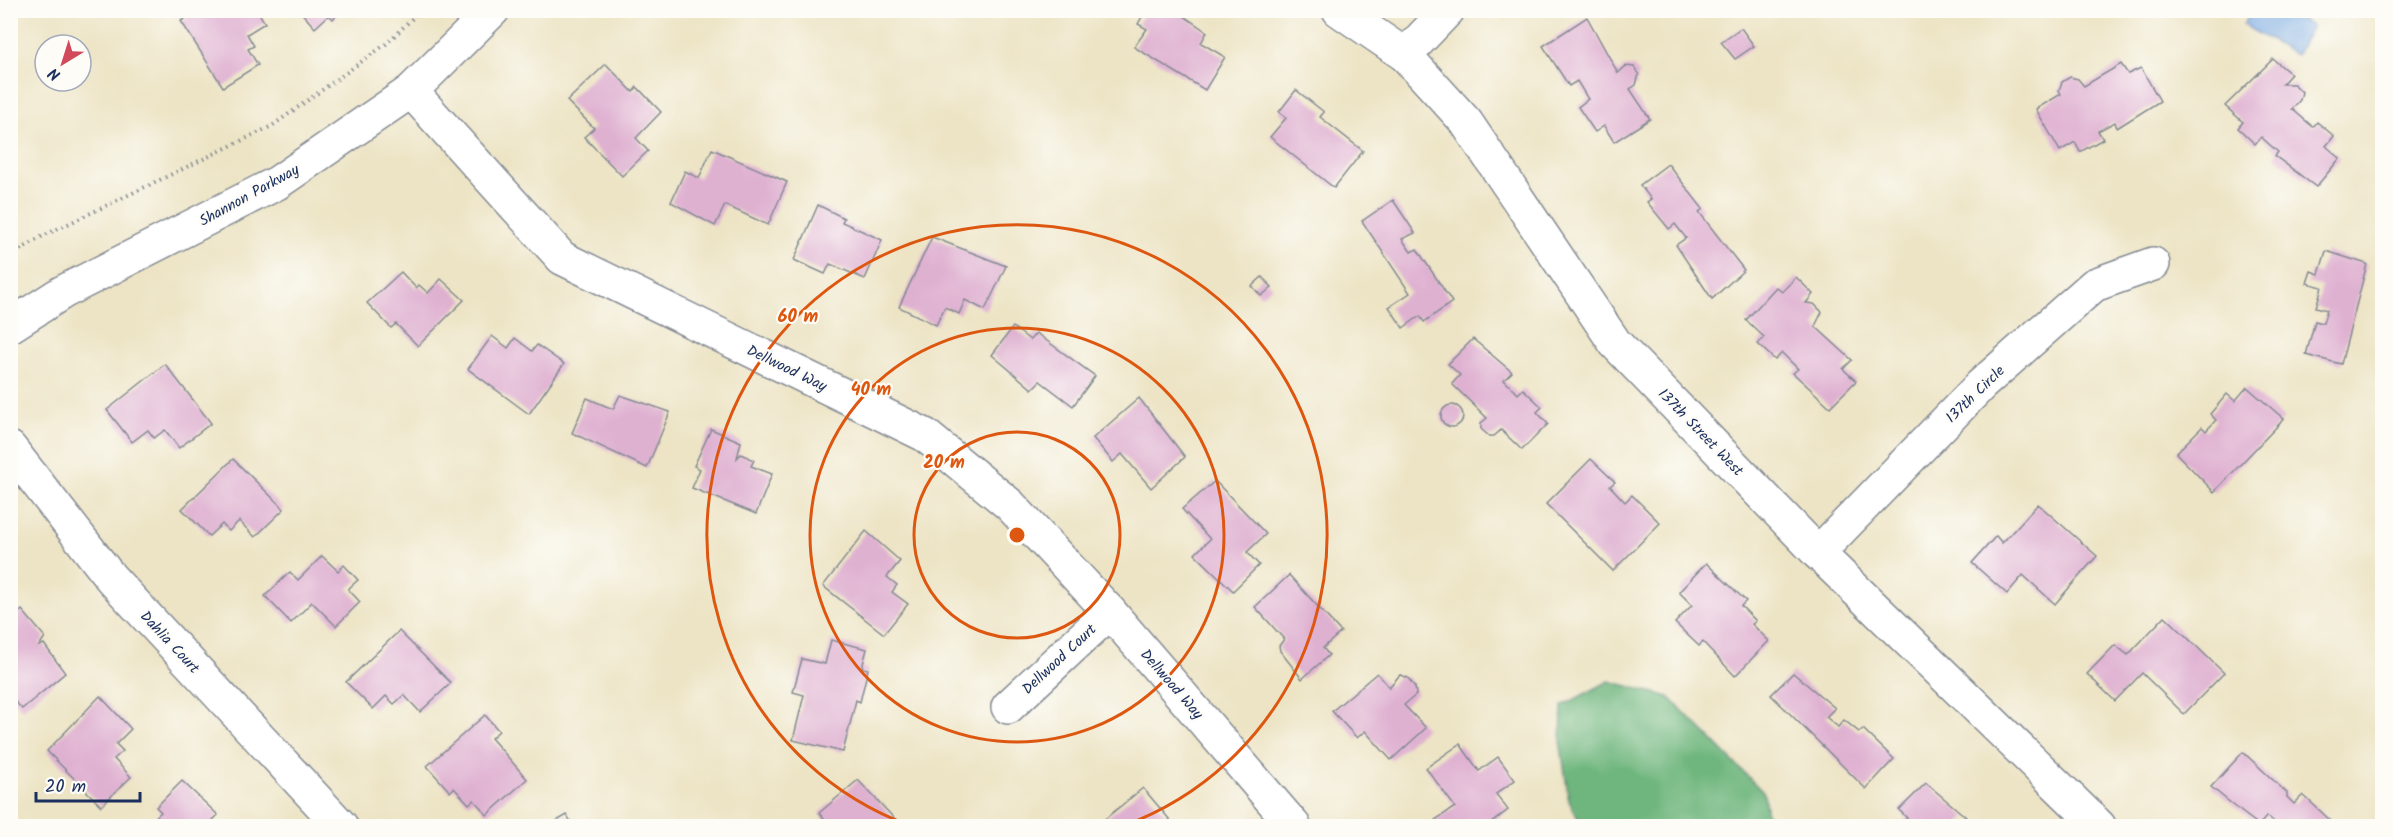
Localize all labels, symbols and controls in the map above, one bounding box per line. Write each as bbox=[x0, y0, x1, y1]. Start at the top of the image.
north arrow bbox=[33, 33, 93, 93]
text: N bbox=[43, 61, 66, 87]
street label: Shannon Parkway bbox=[195, 158, 305, 233]
text: 60 m bbox=[778, 303, 819, 332]
street label: Dellwood Way bbox=[742, 339, 832, 399]
street label: 137th Circle bbox=[1941, 360, 2011, 429]
text: 40 m bbox=[851, 376, 892, 405]
street label: 137th Street West bbox=[1652, 383, 1749, 482]
text: 20 m bbox=[923, 449, 965, 478]
centre of rings bbox=[1007, 525, 1027, 545]
street label: Dahlia Court bbox=[134, 606, 205, 680]
street label: Dellwood Court bbox=[1017, 619, 1103, 701]
street label: Dellwood Way bbox=[1134, 644, 1209, 726]
scale bar bbox=[36, 765, 140, 803]
text: 20 m bbox=[45, 773, 86, 802]

